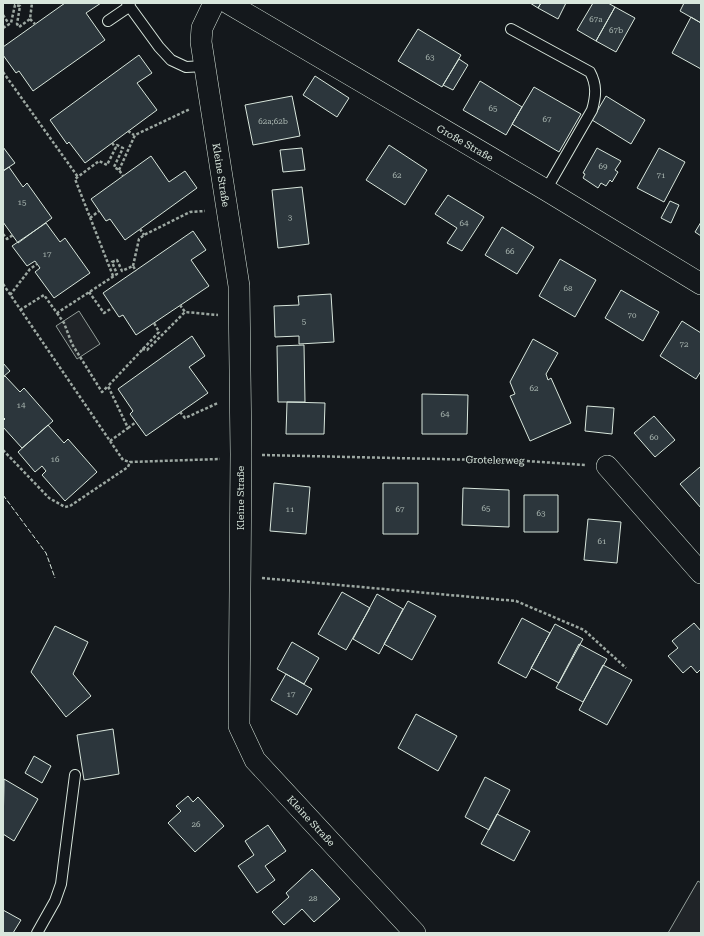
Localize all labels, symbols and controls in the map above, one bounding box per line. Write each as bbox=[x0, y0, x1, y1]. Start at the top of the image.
house number: 67a bbox=[589, 15, 603, 24]
house number: 67b bbox=[609, 26, 623, 35]
house number: 63 bbox=[426, 53, 435, 62]
house number: 65 bbox=[489, 104, 498, 113]
house number: 67 bbox=[543, 115, 552, 124]
house number: 62a;62b bbox=[258, 117, 288, 126]
street label: Große Straße bbox=[435, 122, 496, 164]
street label: Kleine Straße bbox=[211, 142, 232, 208]
house number: 69 bbox=[599, 162, 608, 171]
house number: 62 bbox=[393, 171, 402, 180]
house number: 71 bbox=[657, 171, 666, 180]
house number: 15 bbox=[18, 198, 27, 207]
house number: 3 bbox=[288, 213, 293, 222]
house number: 64 bbox=[460, 219, 469, 228]
house number: 66 bbox=[506, 247, 515, 256]
house number: 17 bbox=[43, 250, 52, 259]
house number: 68 bbox=[564, 284, 573, 293]
house number: 70 bbox=[628, 311, 637, 320]
house number: 5 bbox=[302, 317, 307, 326]
house number: 72 bbox=[680, 340, 689, 349]
house number: 62 bbox=[530, 384, 539, 393]
house number: 14 bbox=[17, 401, 26, 410]
house number: 64 bbox=[441, 410, 450, 419]
house number: 60 bbox=[650, 433, 659, 442]
street label: Grotelerweg bbox=[465, 454, 525, 466]
house number: 16 bbox=[51, 455, 60, 464]
street label: Kleine Straße bbox=[235, 465, 246, 530]
house number: 65 bbox=[482, 504, 491, 513]
house number: 11 bbox=[286, 505, 295, 514]
house number: 67 bbox=[396, 505, 405, 514]
house number: 63 bbox=[537, 509, 546, 518]
house number: 61 bbox=[598, 537, 607, 546]
house number: 17 bbox=[287, 690, 296, 699]
street label: Kleine Straße bbox=[285, 794, 337, 849]
house number: 26 bbox=[192, 820, 201, 829]
house number: 28 bbox=[309, 894, 318, 903]

